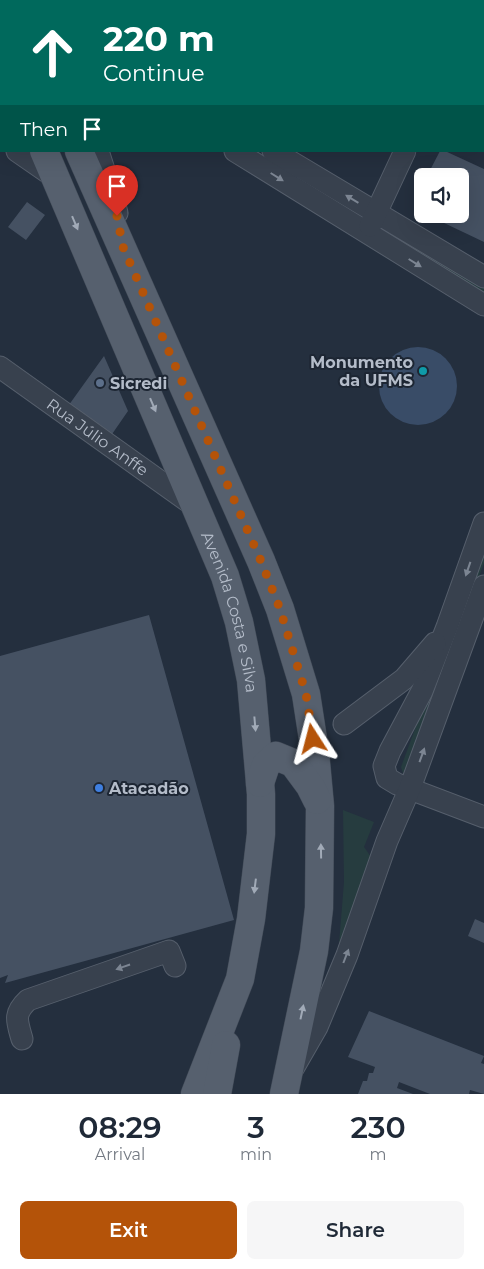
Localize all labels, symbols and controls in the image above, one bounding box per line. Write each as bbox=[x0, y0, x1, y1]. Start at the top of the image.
text: 220 m bbox=[103, 17, 215, 60]
icon: ahead bbox=[20, 20, 85, 85]
text: Continue bbox=[103, 60, 205, 87]
icon: arrive bbox=[78, 115, 106, 143]
text: Then bbox=[20, 118, 68, 141]
pin bbox=[96, 165, 138, 216]
map controls bbox=[414, 168, 469, 223]
button: sound bbox=[414, 168, 469, 223]
icon: arrive bbox=[103, 172, 131, 200]
one-way arrow bbox=[270, 172, 283, 182]
one-way arrow bbox=[345, 194, 358, 203]
one-way arrow bbox=[71, 216, 79, 231]
one-way arrow bbox=[408, 258, 421, 267]
place label: Monumento da UFMS bbox=[310, 353, 413, 390]
marker: Monumento da UFMS bbox=[417, 365, 429, 377]
place label: Sicredi bbox=[110, 374, 167, 393]
marker: Sicredi bbox=[94, 377, 106, 389]
street label: Rua Júlio Anffe bbox=[43, 394, 152, 480]
one-way arrow bbox=[149, 398, 157, 412]
street label: Avenida Costa e Silva bbox=[197, 529, 261, 693]
one-way arrow bbox=[464, 561, 471, 576]
position arrow bbox=[286, 712, 338, 764]
one-way arrow bbox=[251, 717, 259, 733]
one-way arrow bbox=[418, 747, 426, 762]
place label: Atacadão bbox=[108, 779, 189, 798]
marker: Atacadão bbox=[93, 782, 105, 794]
one-way arrow bbox=[317, 843, 325, 859]
one-way arrow bbox=[251, 878, 259, 894]
one-way arrow bbox=[342, 948, 350, 963]
one-way arrow bbox=[115, 963, 130, 971]
one-way arrow bbox=[298, 1004, 306, 1020]
text: 08:29 bbox=[78, 1109, 162, 1146]
text: 3 bbox=[247, 1109, 265, 1146]
text: 230 bbox=[350, 1109, 406, 1146]
text: Arrival bbox=[95, 1145, 145, 1164]
text: min bbox=[240, 1145, 272, 1164]
text: m bbox=[370, 1145, 387, 1164]
button: Exit bbox=[20, 1201, 237, 1259]
button: Share bbox=[247, 1201, 464, 1259]

